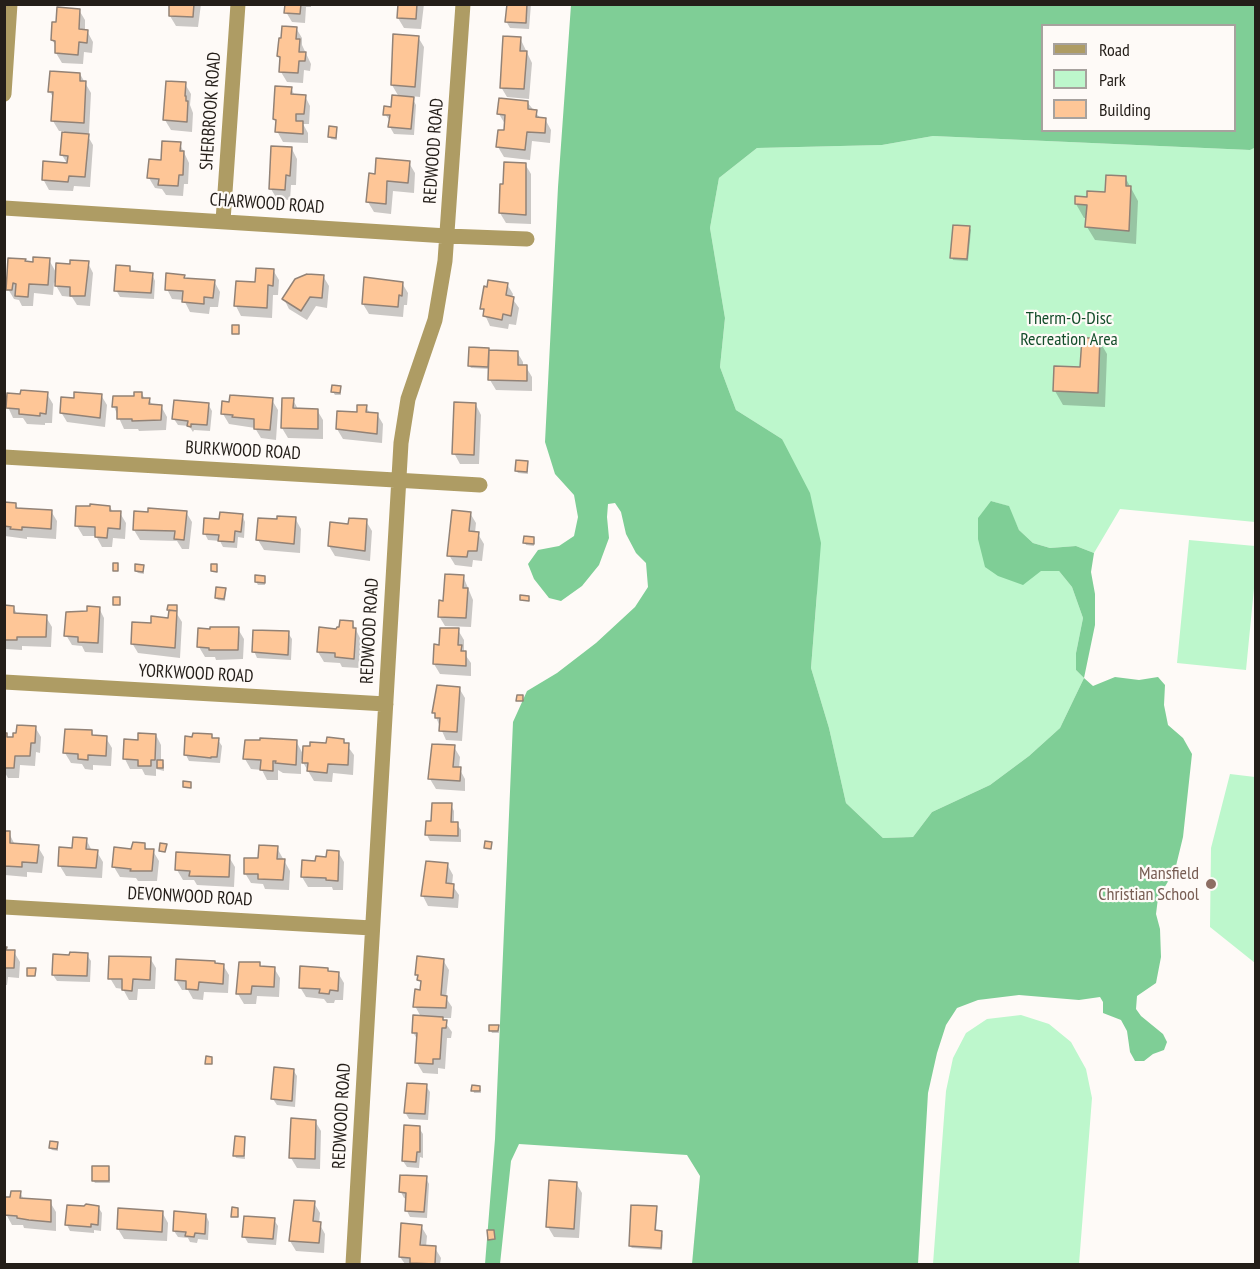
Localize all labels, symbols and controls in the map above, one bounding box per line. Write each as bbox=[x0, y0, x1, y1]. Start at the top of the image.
legend bbox=[1041, 24, 1236, 132]
text: Road bbox=[1099, 38, 1130, 61]
street label: SHERBROOK ROAD bbox=[196, 51, 226, 171]
text: Park bbox=[1099, 68, 1126, 91]
street label: REDWOOD ROAD bbox=[420, 97, 448, 205]
text: Building bbox=[1099, 98, 1151, 121]
street label: CHARWOOD ROAD bbox=[209, 189, 325, 219]
park label: Therm-O-Disc Recreation Area bbox=[1020, 308, 1118, 350]
street label: BURKWOOD ROAD bbox=[185, 437, 301, 465]
street label: REDWOOD ROAD bbox=[356, 578, 384, 684]
street label: YORKWOOD ROAD bbox=[138, 660, 254, 688]
place label: Mansfield Christian School bbox=[1098, 863, 1199, 906]
marker: Mansfield Christian School bbox=[1204, 877, 1218, 891]
street label: DEVONWOOD ROAD bbox=[127, 883, 253, 911]
street label: REDWOOD ROAD bbox=[328, 1063, 356, 1169]

